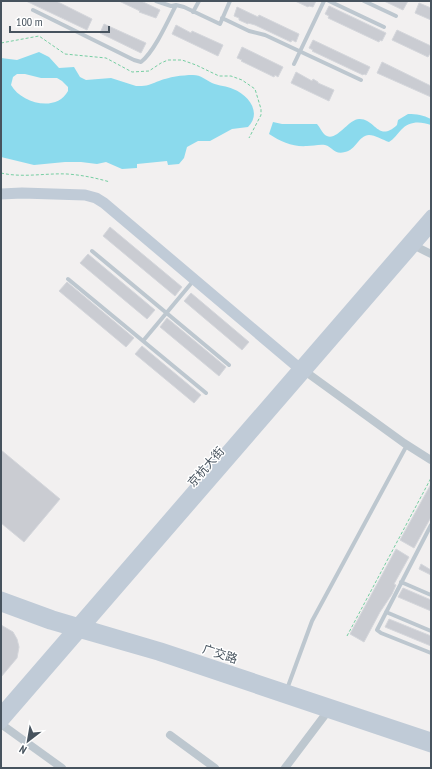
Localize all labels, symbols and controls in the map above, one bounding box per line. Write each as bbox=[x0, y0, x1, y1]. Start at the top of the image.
scale bar bbox=[10, 8, 109, 34]
text: 100 m bbox=[16, 14, 43, 29]
street label: 京杭大街 bbox=[184, 444, 227, 490]
street label: 广交路 bbox=[201, 641, 240, 666]
north arrow bbox=[8, 721, 48, 761]
text: N bbox=[17, 742, 29, 757]

